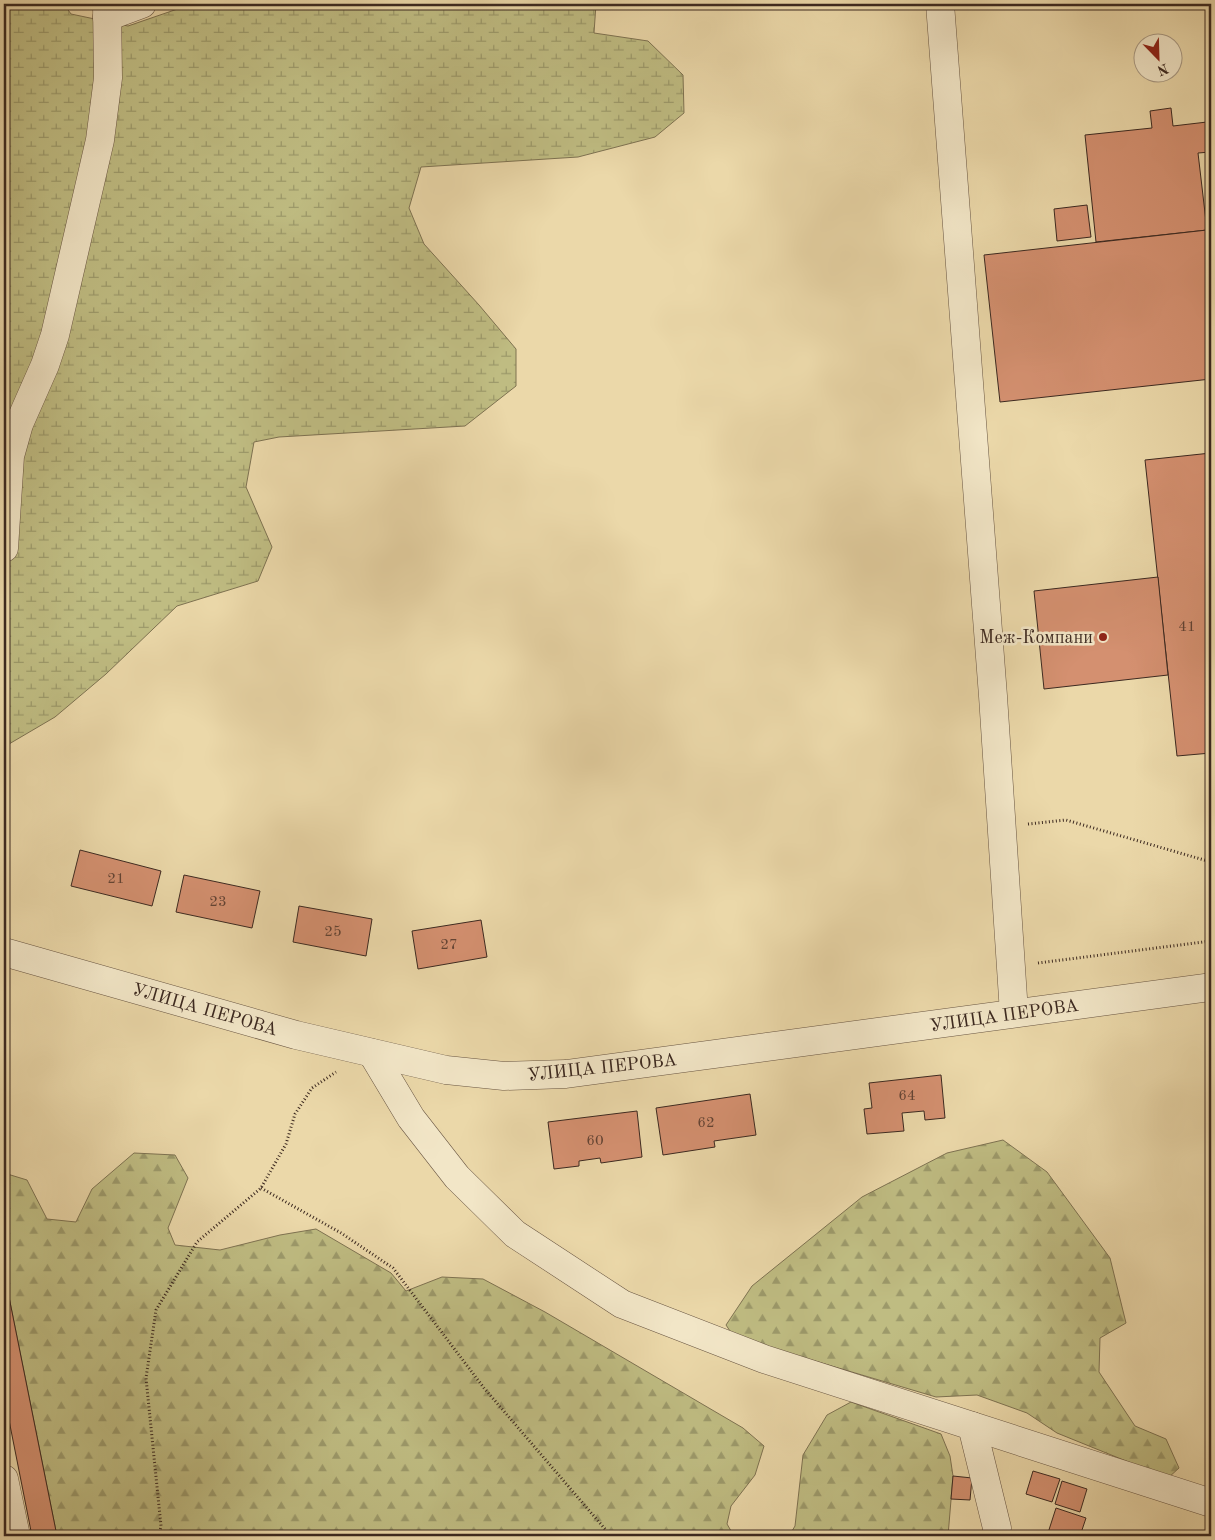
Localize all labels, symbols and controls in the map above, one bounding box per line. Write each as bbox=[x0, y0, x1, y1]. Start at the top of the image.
north arrow bbox=[1132, 32, 1182, 82]
text: N bbox=[1155, 61, 1170, 78]
house number: 41 bbox=[1178, 620, 1196, 635]
place label: Меж-Компани bbox=[979, 629, 1093, 647]
marker: Меж-Компани bbox=[1097, 631, 1109, 643]
house number: 21 bbox=[107, 872, 125, 887]
house number: 23 bbox=[209, 895, 227, 910]
house number: 25 bbox=[324, 925, 342, 940]
house number: 27 bbox=[440, 938, 458, 953]
street label: УЛИЦА ПЕРОВА bbox=[130, 981, 280, 1039]
street label: УЛИЦА ПЕРОВА bbox=[928, 997, 1080, 1035]
street label: УЛИЦА ПЕРОВА bbox=[526, 1051, 678, 1085]
house number: 64 bbox=[898, 1089, 916, 1104]
house number: 62 bbox=[697, 1116, 715, 1131]
house number: 60 bbox=[586, 1134, 604, 1149]

